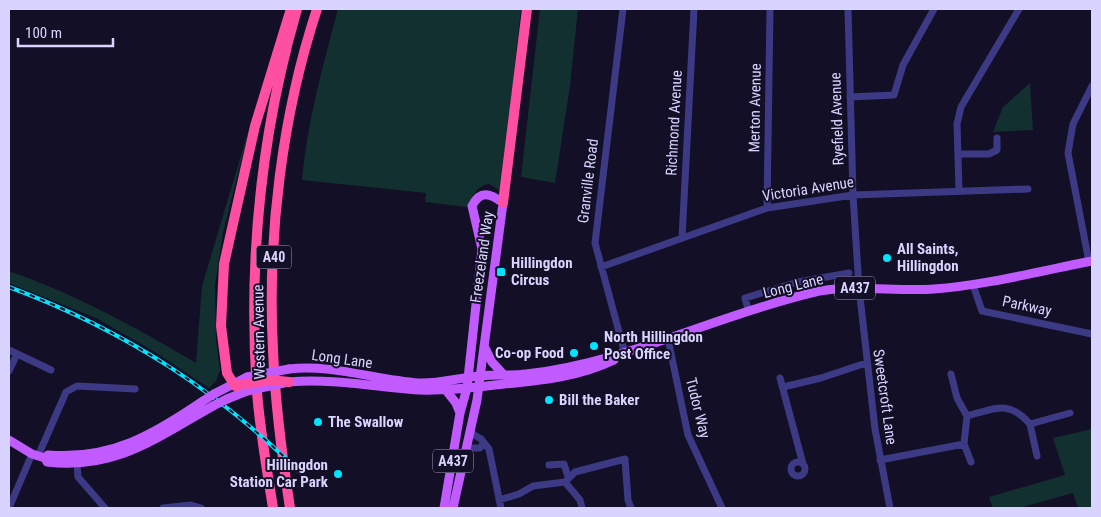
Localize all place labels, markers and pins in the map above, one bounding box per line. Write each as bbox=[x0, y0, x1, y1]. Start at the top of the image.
place label: All Saints, Hillingdon bbox=[897, 240, 959, 275]
marker: All Saints, Hillingdon bbox=[881, 252, 893, 264]
place label: Hillingdon Circus bbox=[511, 254, 573, 289]
marker: Hillingdon Circus bbox=[495, 266, 507, 278]
place label: North Hillingdon Post Office bbox=[604, 328, 703, 363]
marker: North Hillingdon Post Office bbox=[588, 340, 600, 352]
place label: Co-op Food bbox=[495, 344, 564, 362]
marker: Co-op Food bbox=[568, 347, 580, 359]
place label: Bill the Baker bbox=[559, 391, 640, 409]
marker: Bill the Baker bbox=[543, 394, 555, 406]
place label: The Swallow bbox=[328, 413, 404, 431]
marker: The Swallow bbox=[312, 416, 324, 428]
place label: Hillingdon Station Car Park bbox=[230, 456, 329, 491]
marker: Hillingdon Station Car Park bbox=[332, 468, 344, 480]

